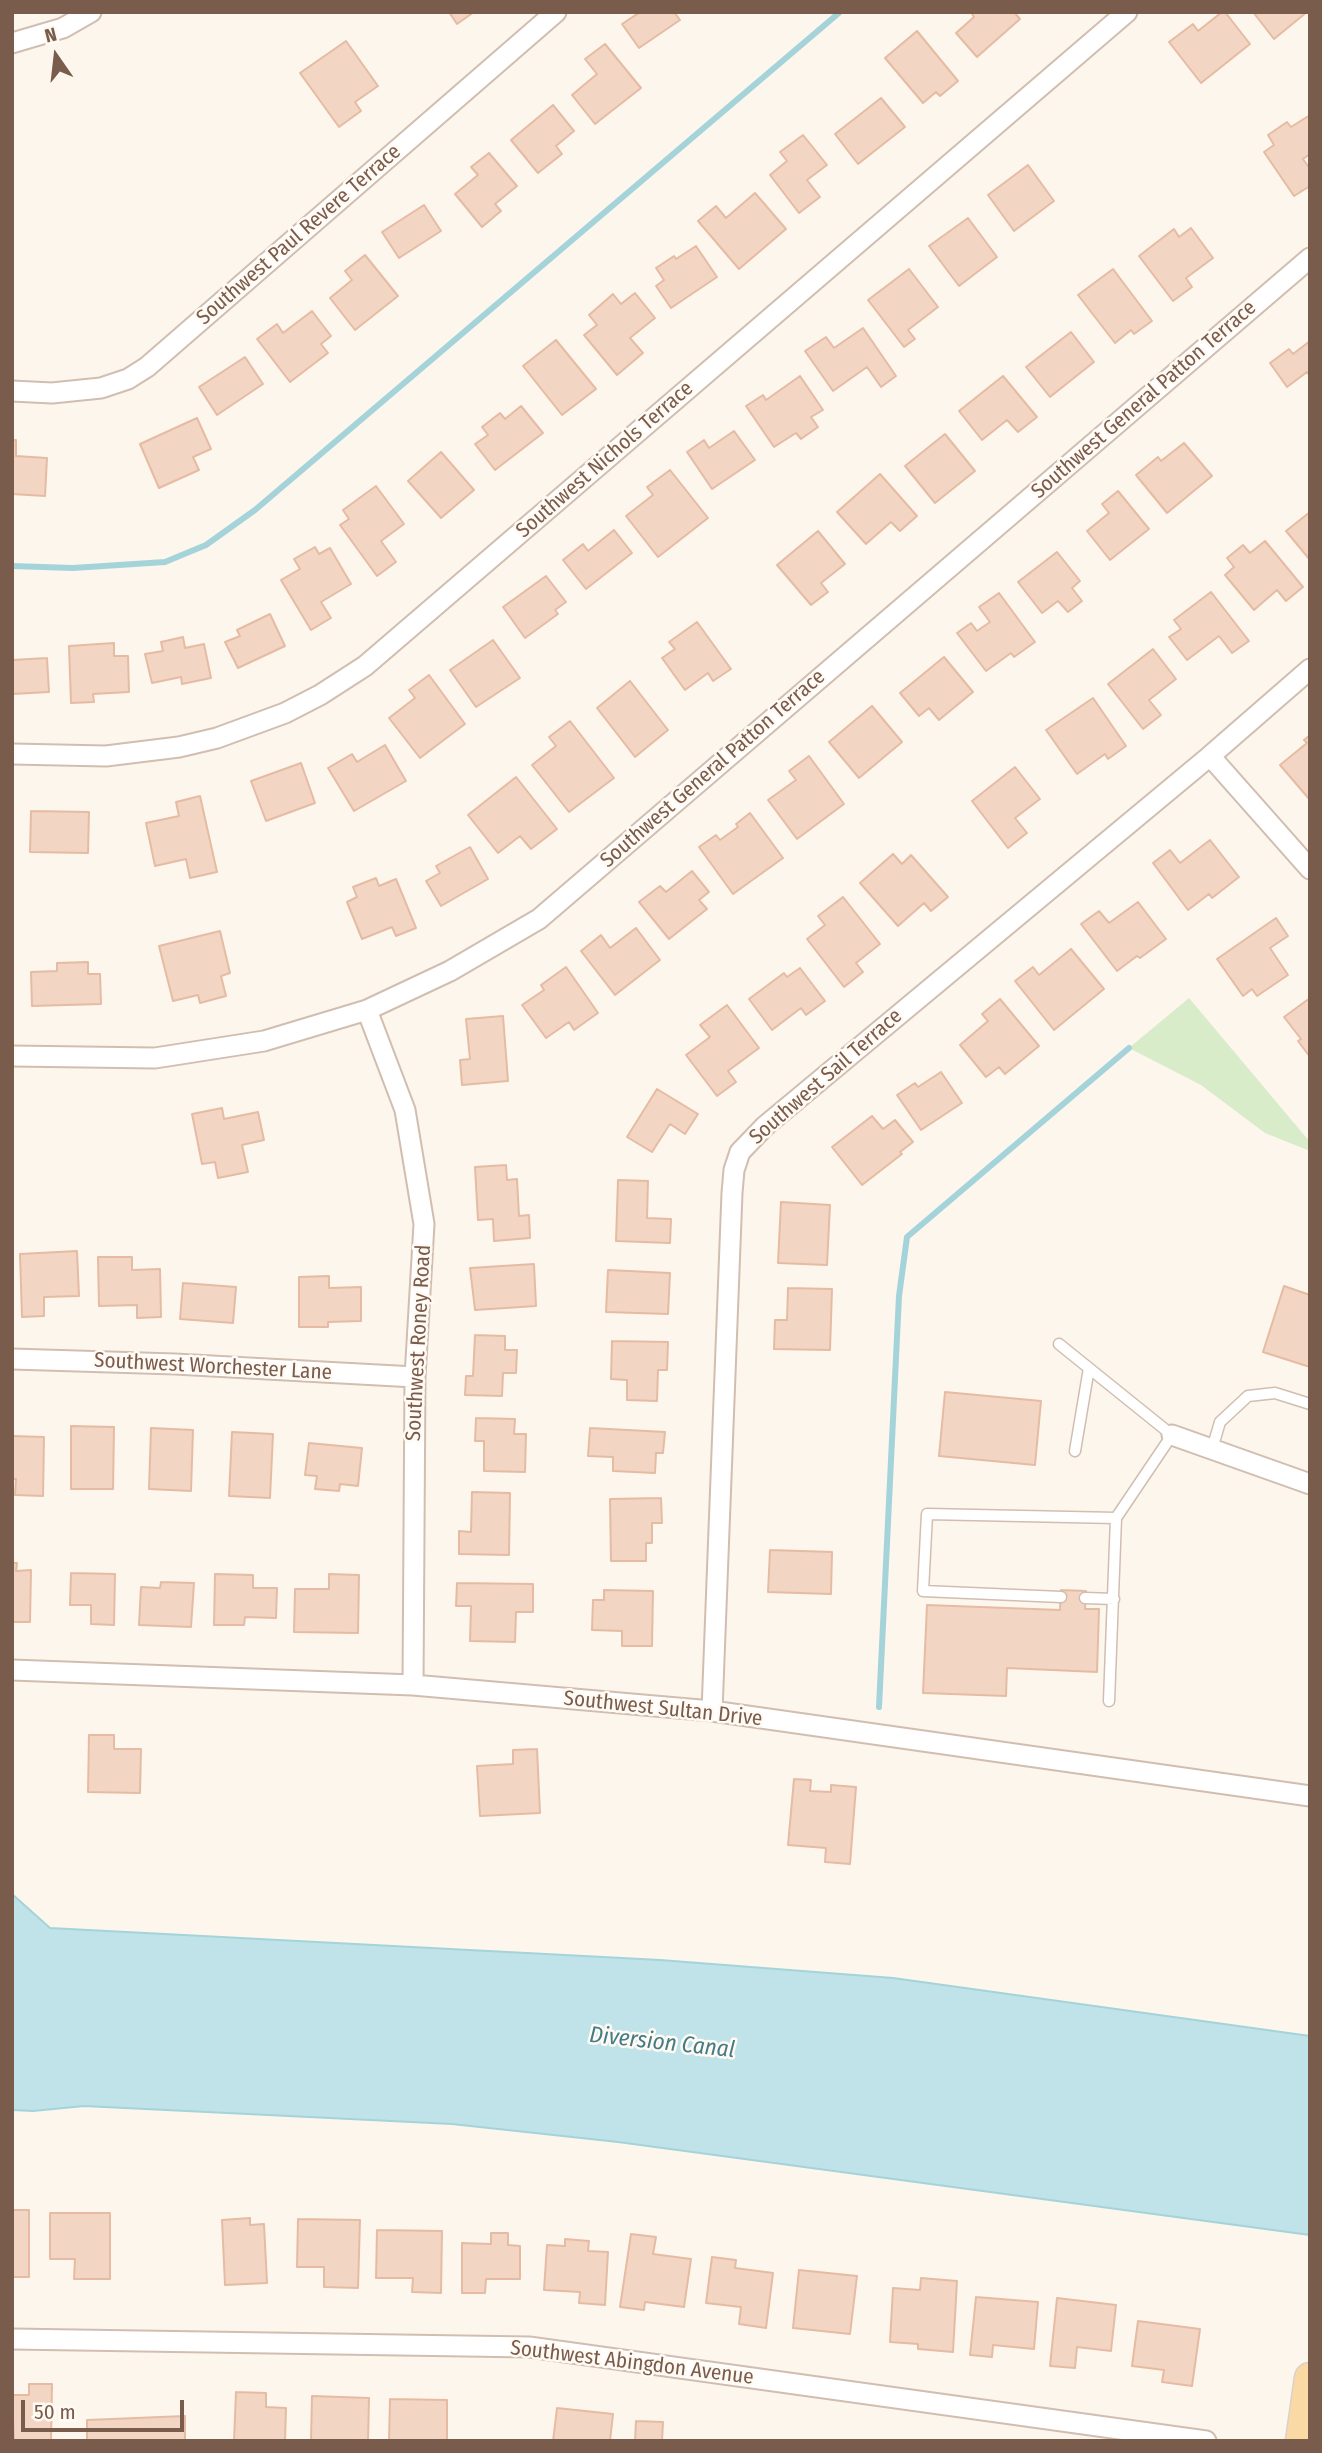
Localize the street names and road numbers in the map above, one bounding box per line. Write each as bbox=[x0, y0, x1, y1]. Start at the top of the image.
street label: Southwest Paul Revere Terrace bbox=[192, 139, 406, 331]
street label: Southwest General Patton Terrace bbox=[1027, 296, 1261, 504]
street label: Southwest Nichols Terrace bbox=[511, 376, 699, 544]
street label: Southwest General Patton Terrace bbox=[596, 665, 830, 873]
street label: Southwest Sail Terrace bbox=[745, 1004, 907, 1150]
street label: Southwest Roney Road bbox=[401, 1244, 437, 1442]
street label: Southwest Worchester Lane bbox=[93, 1348, 333, 1386]
street label: Southwest Sultan Drive bbox=[562, 1686, 764, 1732]
street label: Southwest Abingdon Avenue bbox=[509, 2336, 755, 2390]

